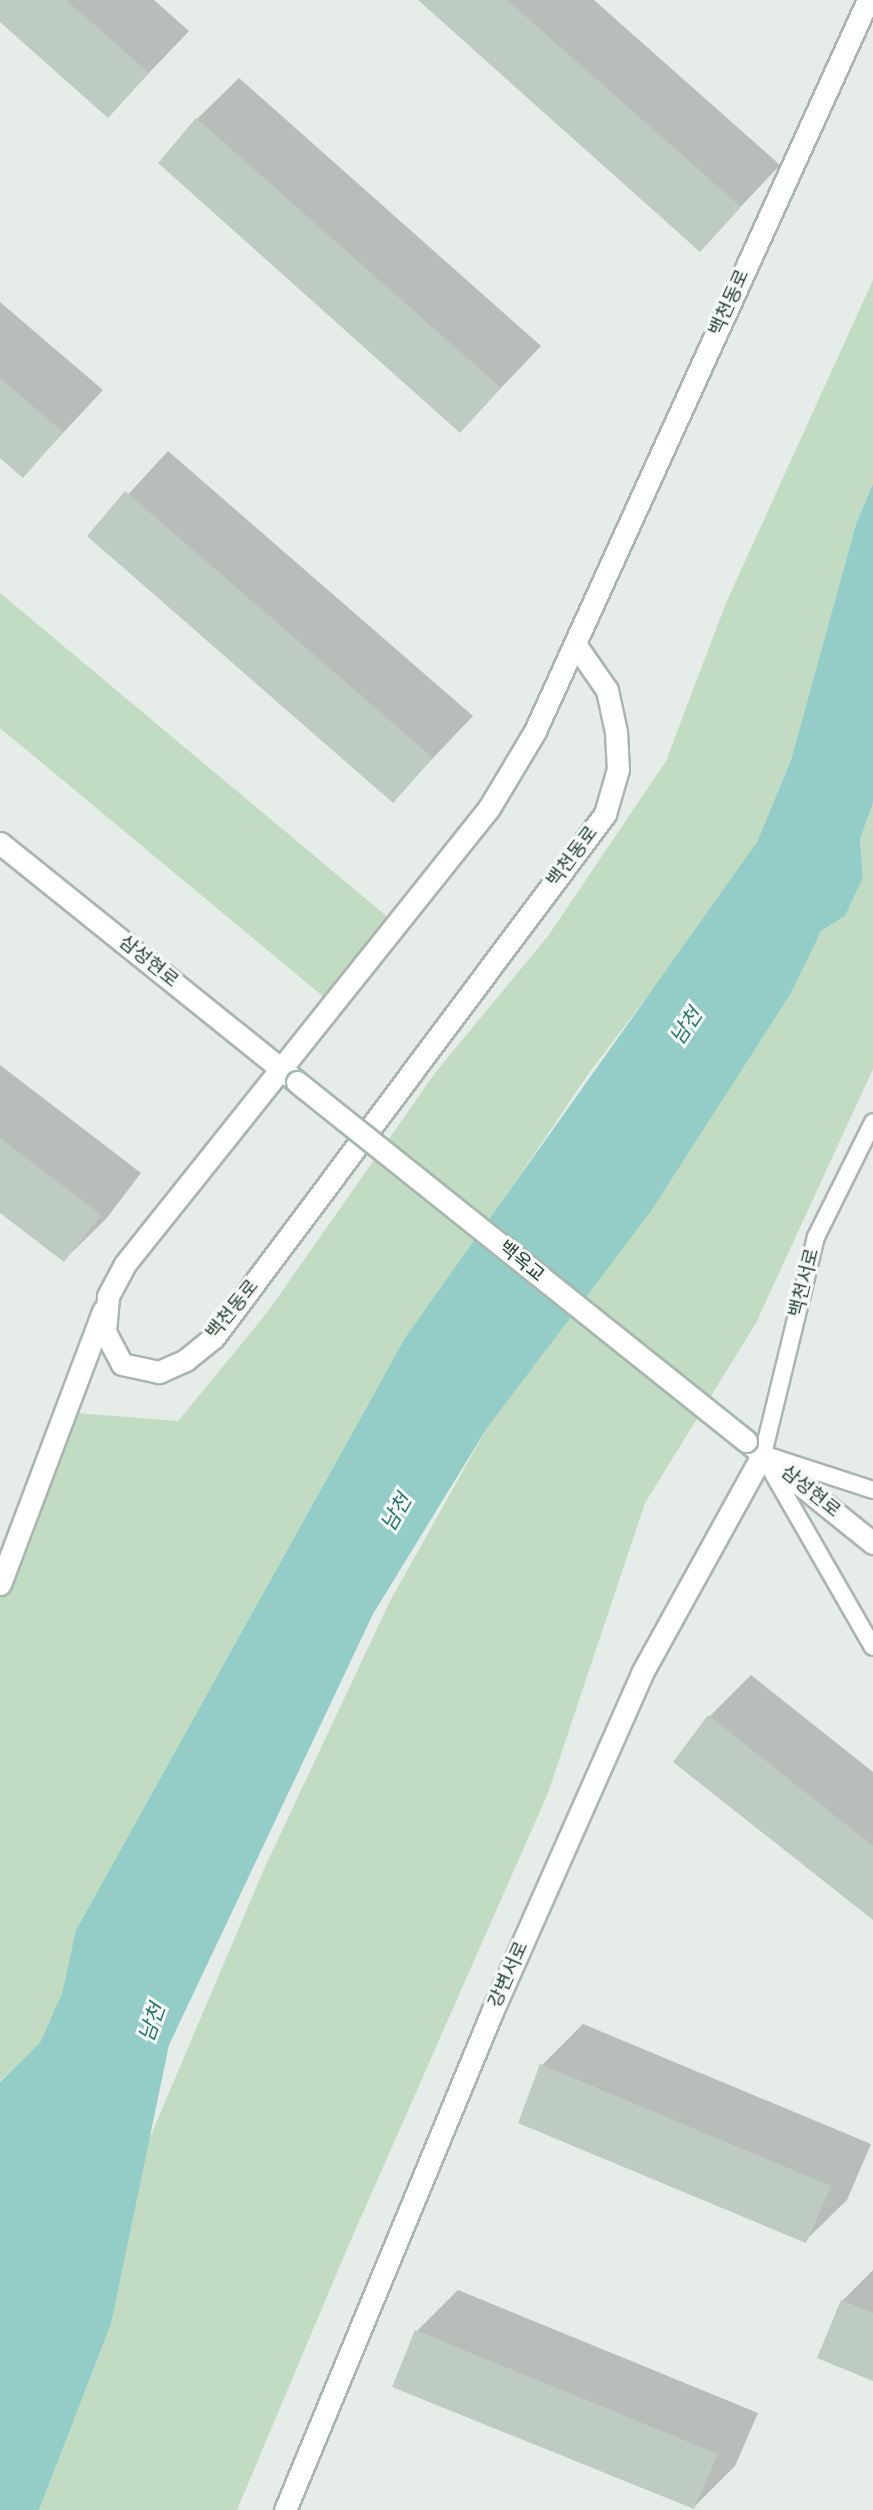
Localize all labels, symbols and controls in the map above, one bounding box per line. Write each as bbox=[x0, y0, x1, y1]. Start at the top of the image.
street label: 백천동로 bbox=[705, 266, 755, 340]
street label: 백천동로 bbox=[543, 822, 603, 892]
street label: 삼성현로 bbox=[114, 931, 182, 993]
water label: 남천 bbox=[666, 1004, 708, 1050]
street label: 백옥교 bbox=[493, 1237, 549, 1287]
street label: 백천서로 bbox=[785, 1246, 825, 1320]
street label: 백천동로 bbox=[202, 1276, 264, 1344]
street label: 삼성현로 bbox=[776, 1461, 844, 1523]
water label: 남천 bbox=[376, 1490, 418, 1536]
street label: 강변서로 bbox=[484, 1938, 534, 2012]
water label: 남천 bbox=[135, 2001, 171, 2045]

